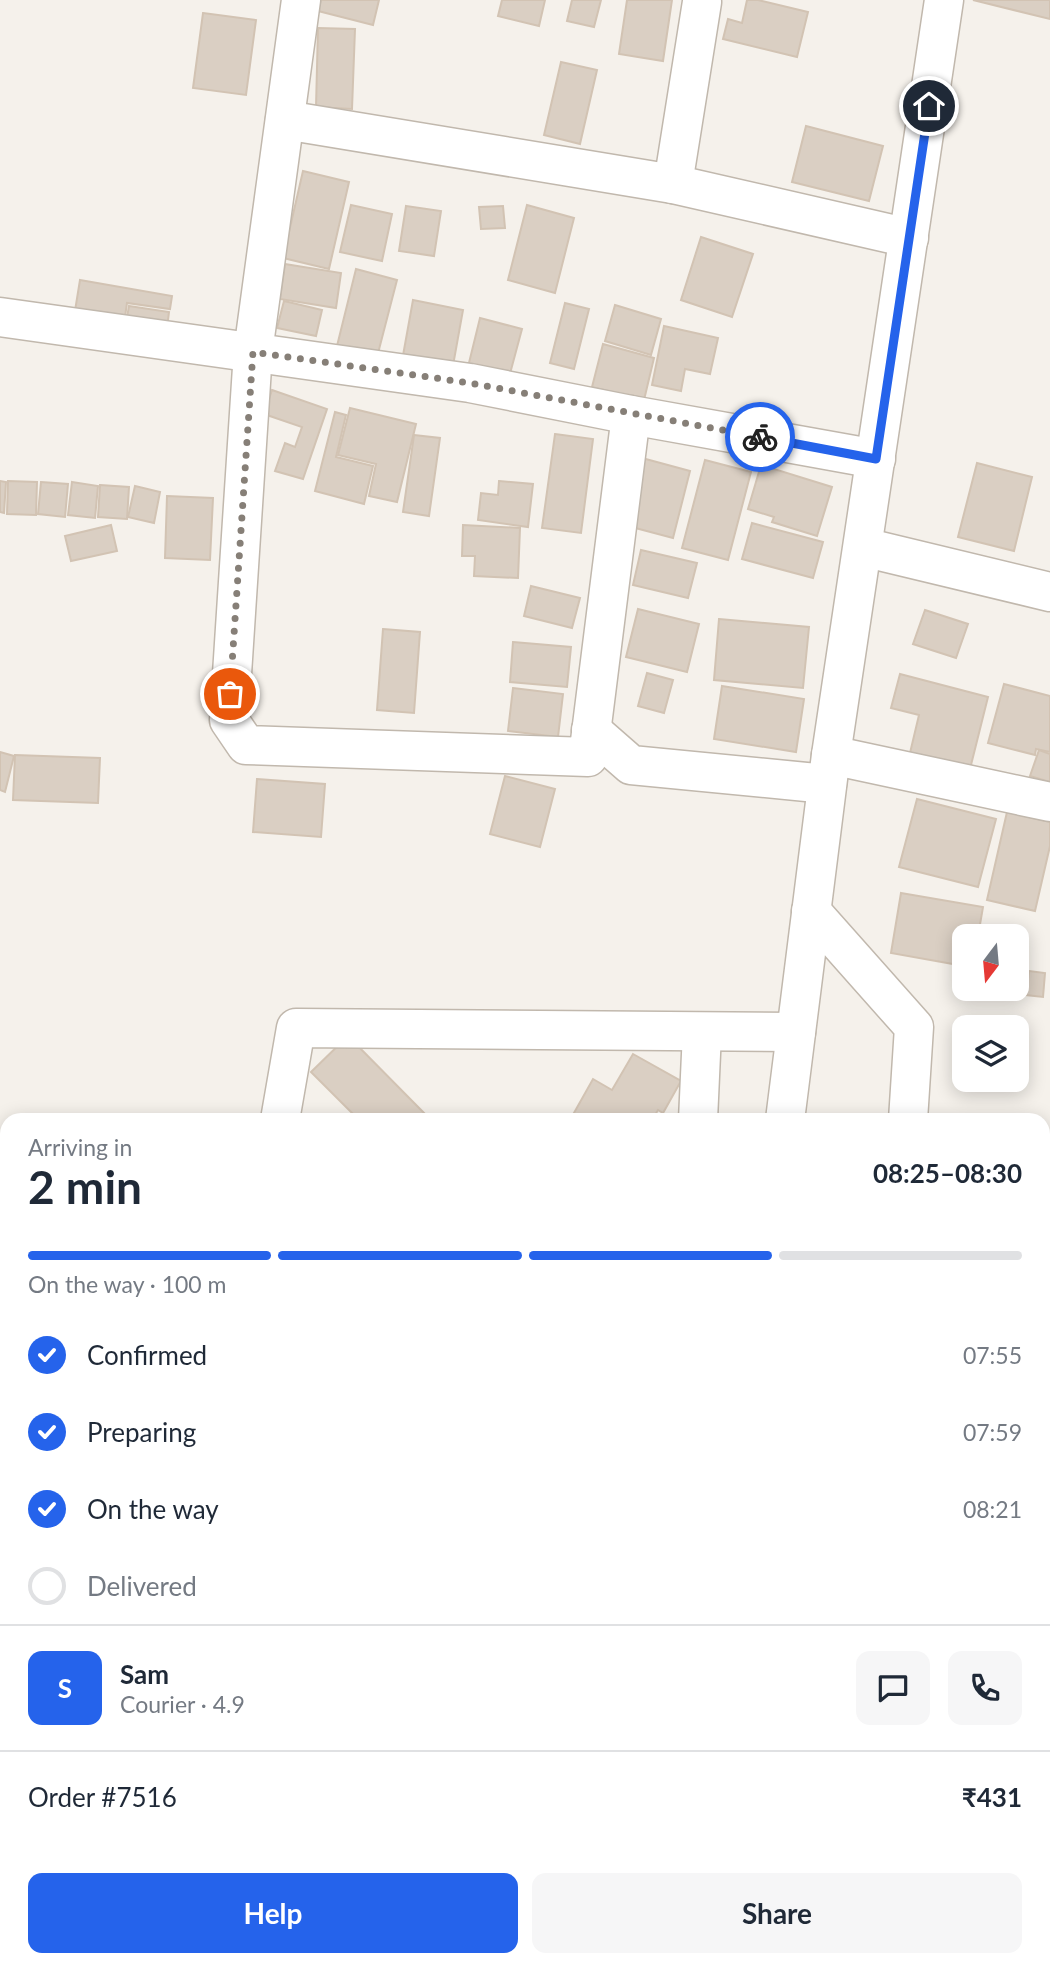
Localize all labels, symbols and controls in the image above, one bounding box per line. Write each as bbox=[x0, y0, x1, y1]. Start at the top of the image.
pin bbox=[899, 76, 959, 136]
icon: home bbox=[910, 87, 948, 125]
courier bbox=[725, 402, 795, 472]
icon: bike bbox=[741, 418, 779, 456]
pin bbox=[200, 664, 260, 724]
icon: bag bbox=[211, 675, 249, 713]
north arrow bbox=[952, 924, 1029, 1001]
map controls bbox=[952, 924, 1029, 1092]
button: layers bbox=[952, 1015, 1029, 1092]
text: Arriving in bbox=[28, 1133, 132, 1161]
text: 08:25–08:30 bbox=[873, 1157, 1022, 1189]
text: 2 min bbox=[28, 1159, 142, 1214]
text: On the way · 100 m bbox=[28, 1270, 227, 1298]
icon: check bbox=[28, 1336, 66, 1374]
text: Confirmed bbox=[87, 1339, 207, 1371]
text: 07:55 bbox=[963, 1341, 1022, 1369]
icon: check bbox=[28, 1413, 66, 1451]
text: Preparing bbox=[87, 1416, 196, 1448]
text: 07:59 bbox=[963, 1418, 1022, 1446]
icon: check bbox=[28, 1490, 66, 1528]
text: On the way bbox=[87, 1493, 219, 1525]
text: 08:21 bbox=[963, 1495, 1022, 1523]
text: Delivered bbox=[87, 1570, 197, 1602]
button: chat bbox=[856, 1651, 930, 1725]
button: phone bbox=[948, 1651, 1022, 1725]
text: Sam bbox=[120, 1658, 169, 1690]
text: S bbox=[58, 1672, 72, 1704]
text: Courier · 4.9 bbox=[120, 1690, 245, 1718]
text: Order #7516 bbox=[28, 1781, 177, 1813]
text: ₹431 bbox=[962, 1781, 1022, 1813]
button: Help bbox=[28, 1873, 518, 1953]
button: Share bbox=[532, 1873, 1022, 1953]

